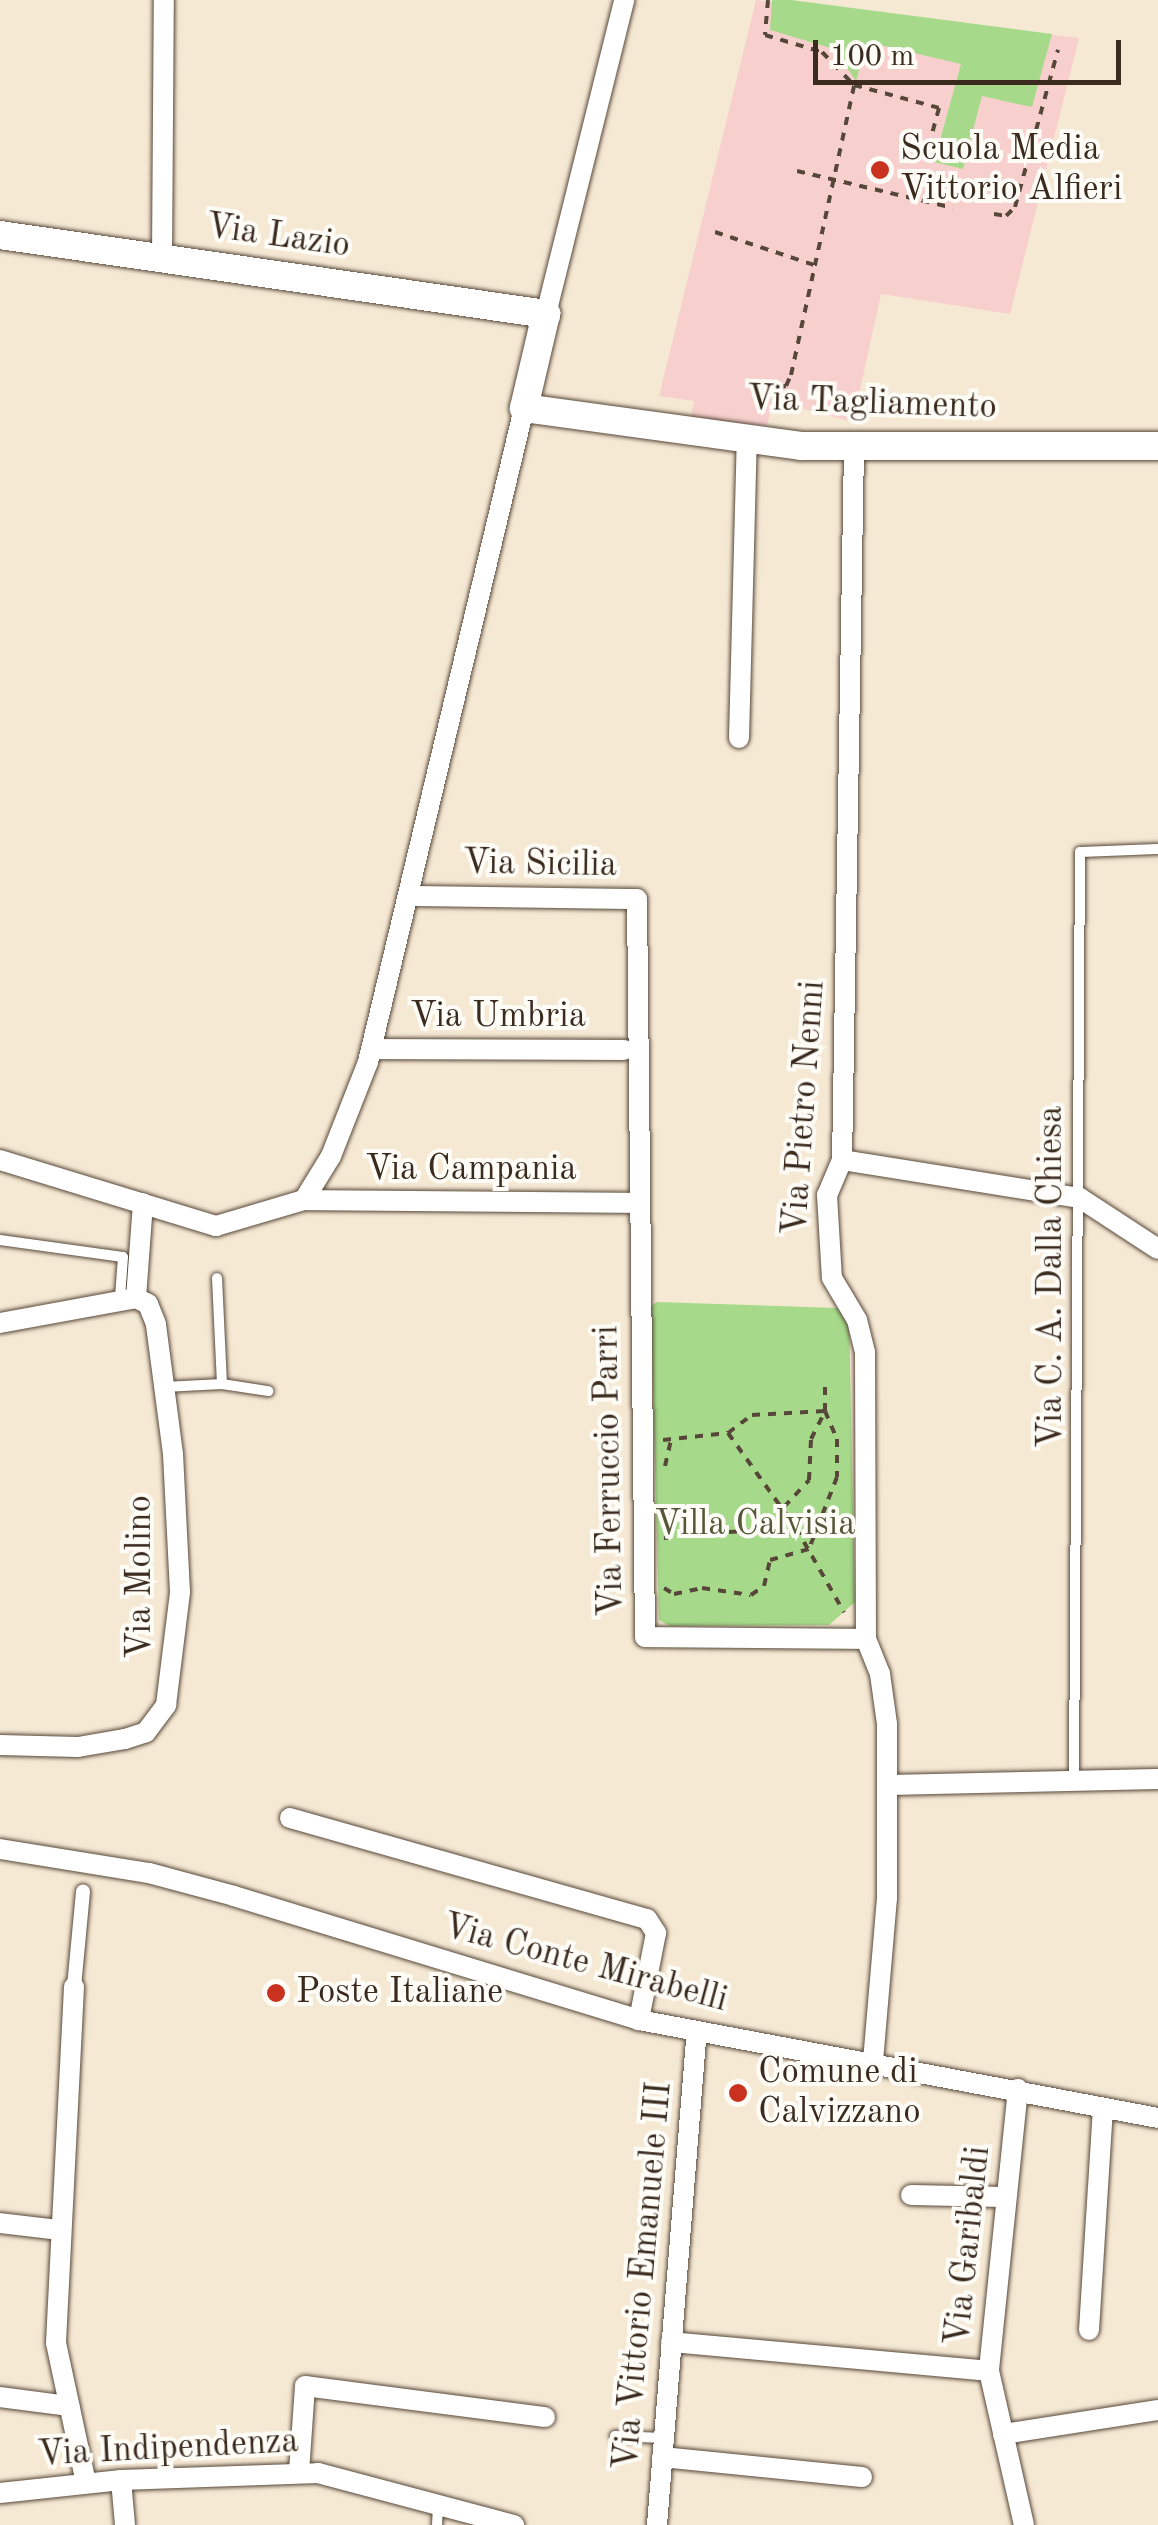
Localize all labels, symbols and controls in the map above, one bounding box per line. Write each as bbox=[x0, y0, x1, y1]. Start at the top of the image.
scale bar bbox=[818, 20, 1126, 82]
text: 100 m bbox=[830, 42, 914, 72]
place label: Scuola Media Vittorio Alfieri bbox=[900, 129, 1122, 211]
marker: Scuola Media Vittorio Alfieri bbox=[869, 159, 891, 181]
street label: Via Lazio bbox=[203, 206, 353, 268]
street label: Via Tagliamento bbox=[746, 379, 998, 429]
street label: Via Sicilia bbox=[463, 843, 617, 887]
street label: Via Pietro Nenni bbox=[775, 979, 835, 1237]
street label: Via Umbria bbox=[410, 996, 586, 1038]
street label: Via C. A. Dalla Chiesa bbox=[1031, 1106, 1073, 1448]
street label: Via Campania bbox=[365, 1149, 577, 1191]
street label: Via Ferruccio Parri bbox=[586, 1325, 634, 1617]
street label: Via Molino bbox=[120, 1495, 162, 1659]
park label: Villa Calvisia bbox=[654, 1504, 856, 1546]
street label: Via Conte Mirabelli bbox=[438, 1906, 732, 2022]
place label: Poste Italiane bbox=[296, 1972, 503, 2014]
marker: Poste Italiane bbox=[265, 1982, 287, 2004]
place label: Comune di Calvizzano bbox=[758, 2052, 921, 2134]
street label: Via Vittorio Emanuele III bbox=[606, 2080, 682, 2472]
marker: Comune di Calvizzano bbox=[727, 2082, 749, 2104]
street label: Via Garibaldi bbox=[938, 2144, 1000, 2348]
street label: Via Indipendenza bbox=[36, 2421, 300, 2477]

